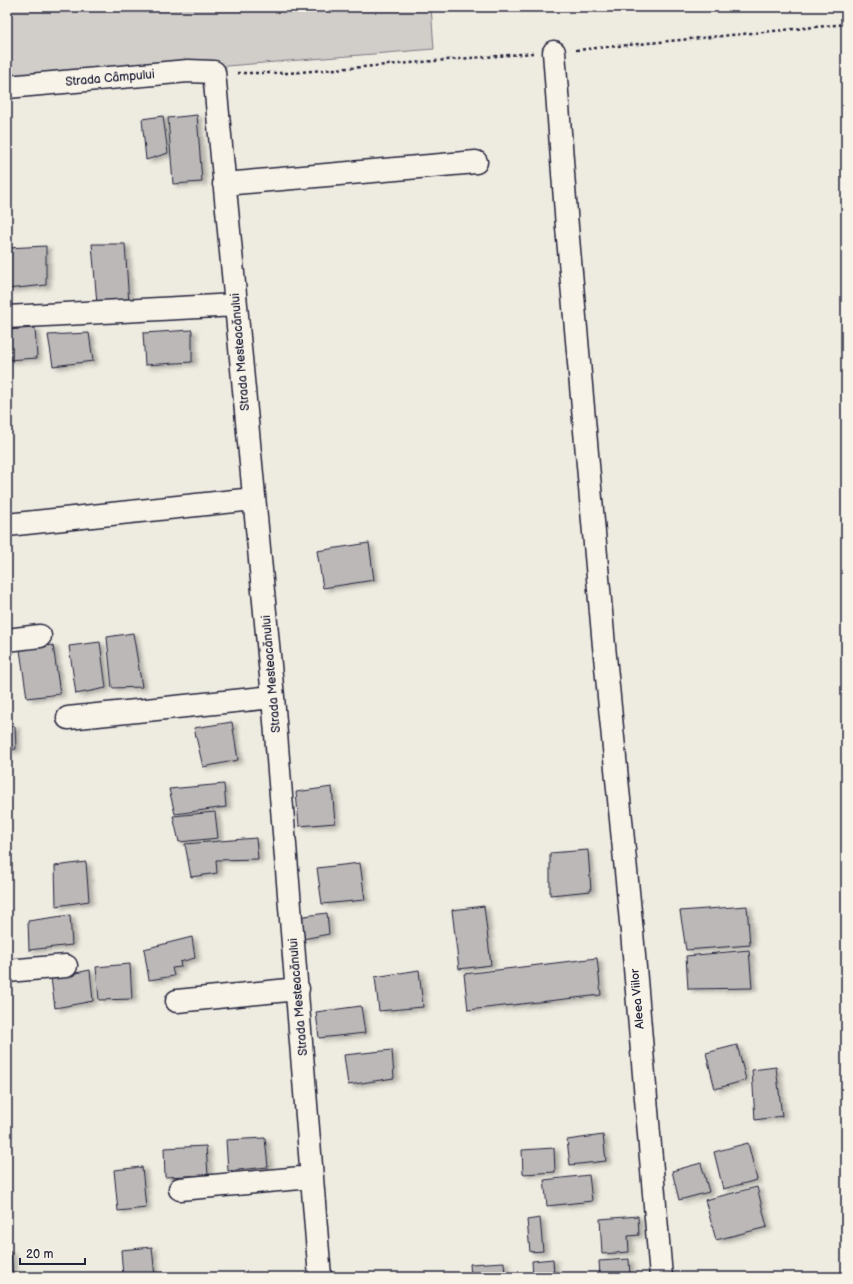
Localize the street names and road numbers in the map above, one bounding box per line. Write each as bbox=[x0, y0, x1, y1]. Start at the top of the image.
street label: Strada Câmpului bbox=[65, 67, 156, 90]
street label: Strada Mesteacănului bbox=[228, 292, 253, 411]
street label: Strada Mesteacănului bbox=[259, 614, 284, 733]
street label: Strada Mesteacănului bbox=[286, 937, 311, 1056]
street label: Aleea Viilor bbox=[627, 967, 648, 1030]

